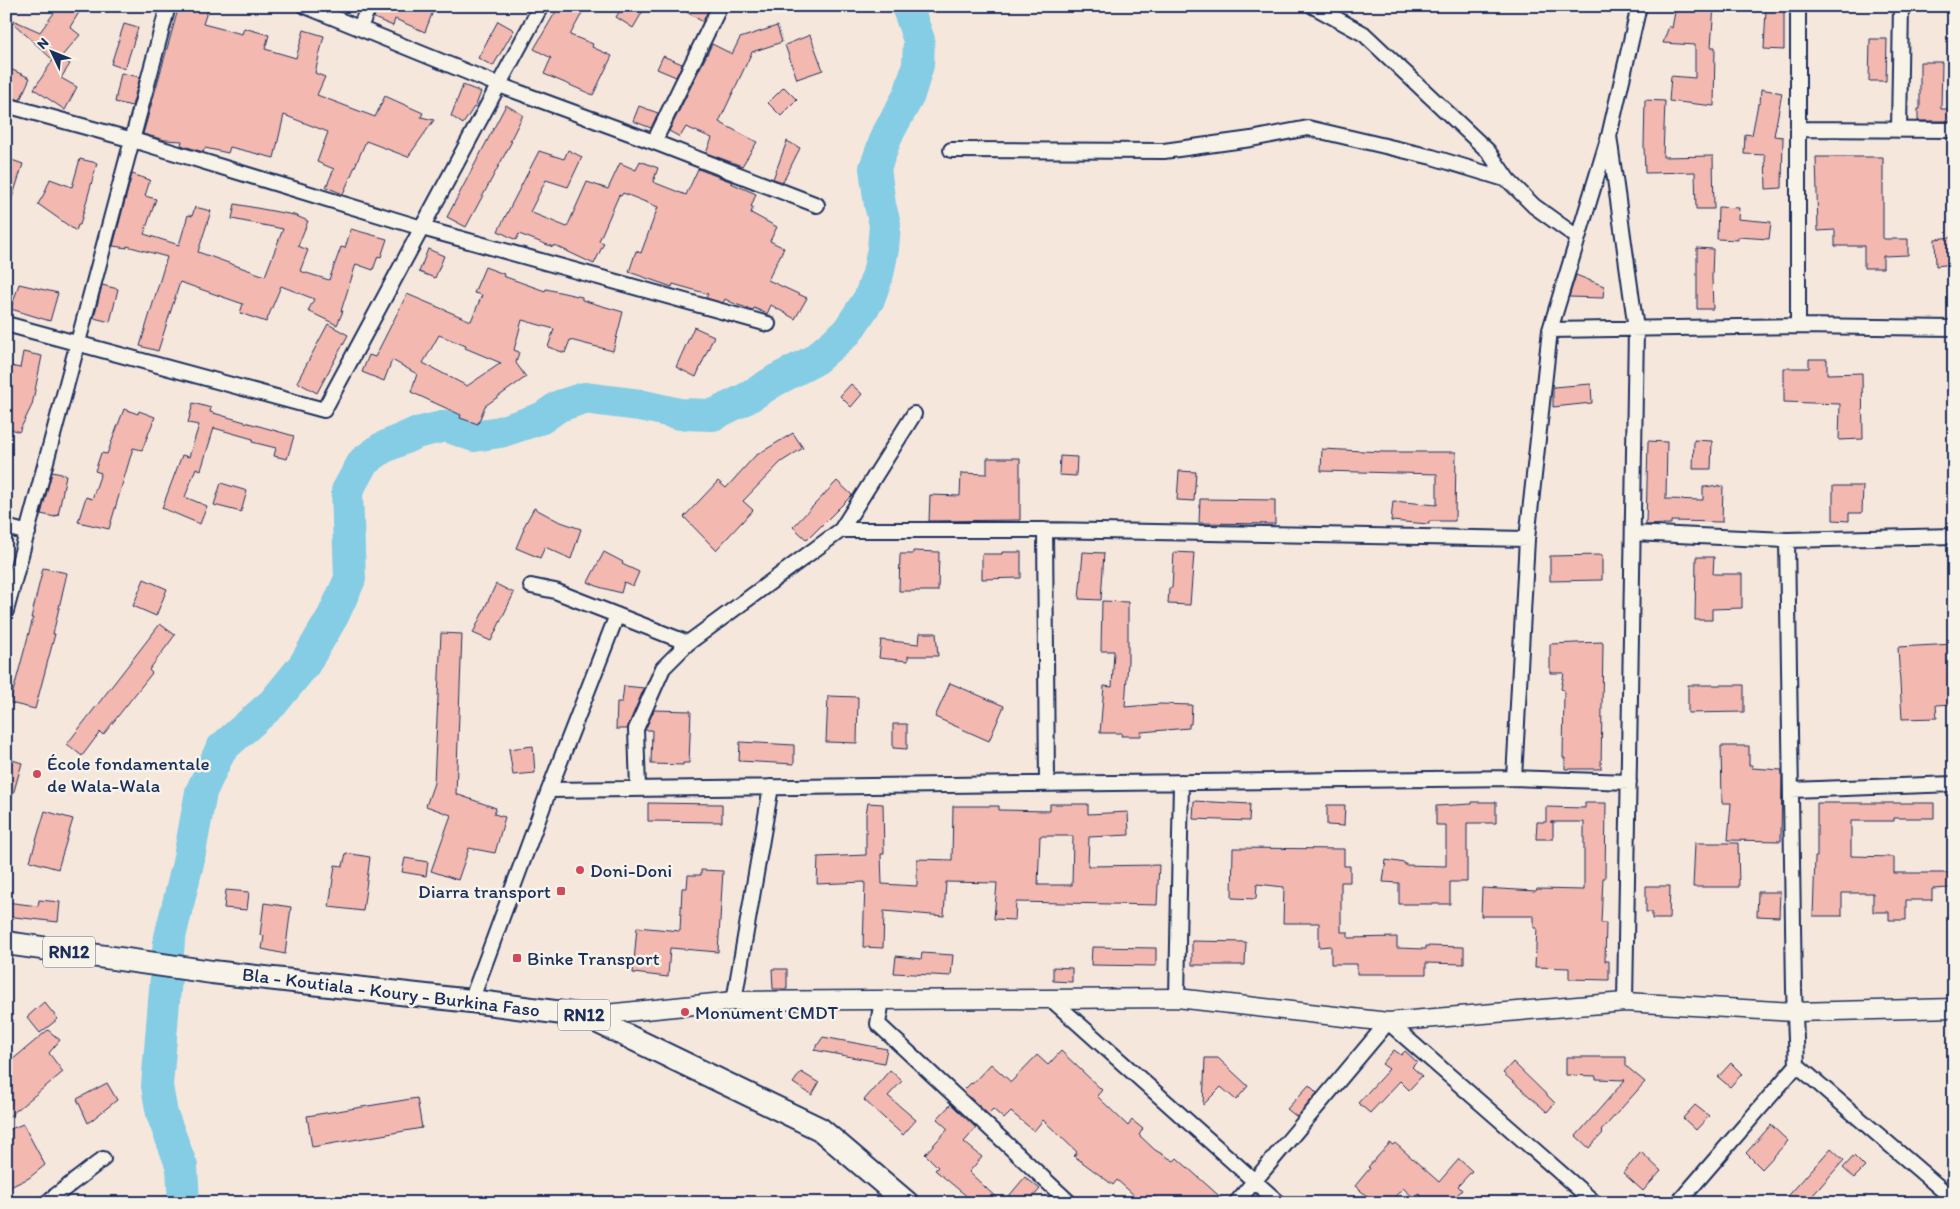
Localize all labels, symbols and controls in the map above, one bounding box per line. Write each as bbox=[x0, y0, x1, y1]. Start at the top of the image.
north arrow bbox=[28, 28, 78, 78]
text: N bbox=[33, 34, 52, 53]
place label: École fondamentale de Wala-Wala bbox=[47, 752, 210, 797]
marker: École fondamentale de Wala-Wala bbox=[31, 768, 43, 780]
place label: Doni-Doni bbox=[590, 859, 672, 882]
marker: Doni-Doni bbox=[574, 864, 586, 876]
place label: Diarra transport bbox=[418, 880, 551, 903]
marker: Diarra transport bbox=[555, 885, 567, 897]
road number: RN12 bbox=[43, 936, 95, 968]
place label: Binke Transport bbox=[527, 947, 660, 970]
marker: Binke Transport bbox=[511, 952, 523, 964]
street label: Bla - Koutiala - Koury - Burkina Faso bbox=[241, 962, 541, 1022]
road number: RN12 bbox=[558, 1000, 610, 1030]
place label: Monument CMDT bbox=[695, 1001, 839, 1024]
marker: Monument CMDT bbox=[679, 1006, 691, 1018]

